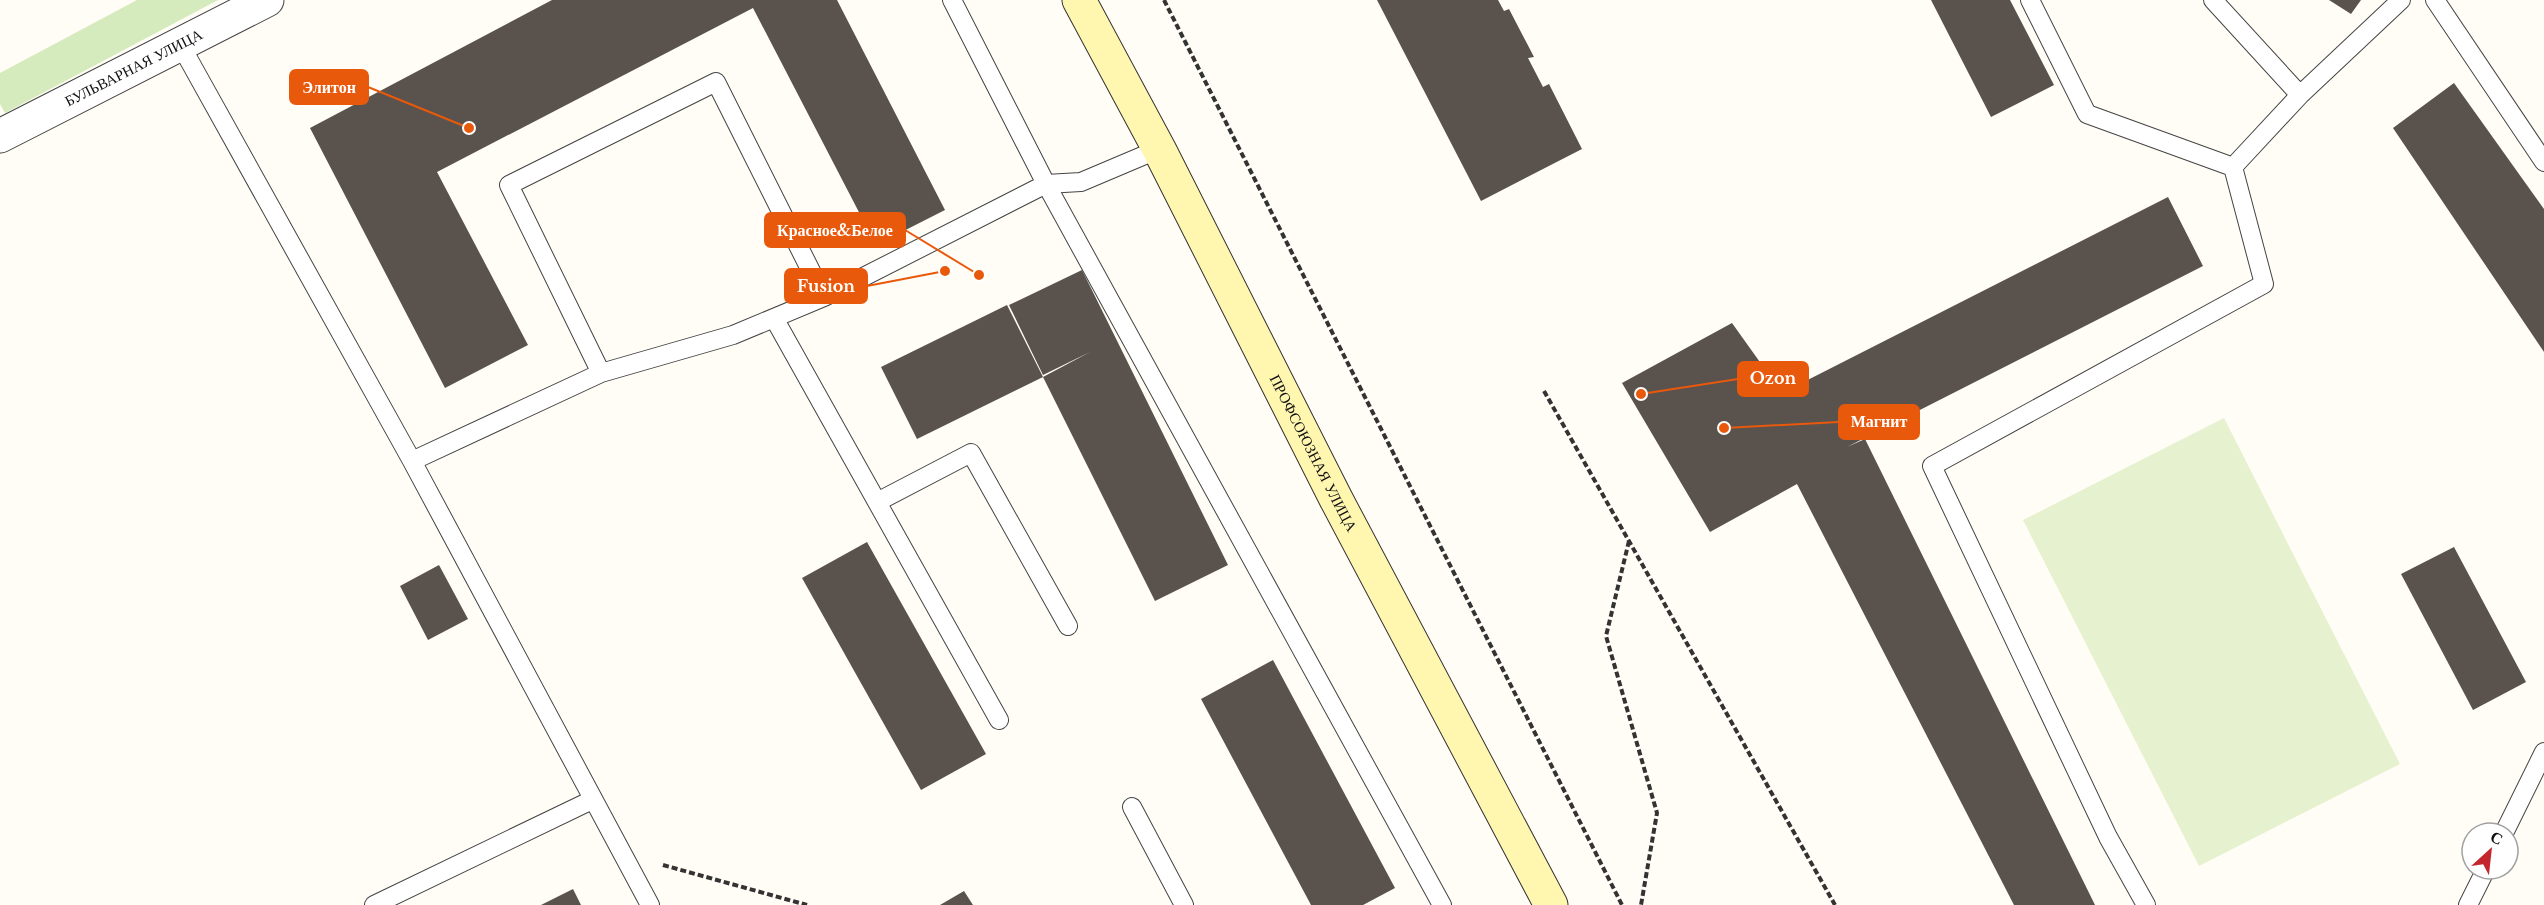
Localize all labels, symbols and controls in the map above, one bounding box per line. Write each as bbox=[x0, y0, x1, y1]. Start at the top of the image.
street label: БУЛЬВАРНАЯ УЛИЦА bbox=[62, 24, 206, 110]
callout: Элитон bbox=[290, 70, 368, 104]
text: Элитон bbox=[302, 77, 356, 97]
callout: Красное&Белое bbox=[765, 213, 905, 247]
text: Красное&Белое bbox=[777, 220, 893, 240]
callout: Fusion bbox=[785, 269, 867, 303]
text: Fusion bbox=[797, 276, 855, 296]
callout: Ozon bbox=[1738, 362, 1808, 396]
text: Ozon bbox=[1750, 368, 1797, 388]
street label: ПРОФСОЮЗНАЯ УЛИЦА bbox=[1266, 371, 1362, 535]
callout: Магнит bbox=[1839, 405, 1919, 439]
text: Магнит bbox=[1851, 411, 1907, 431]
north arrow bbox=[2460, 821, 2520, 881]
text: С bbox=[2487, 826, 2507, 849]

